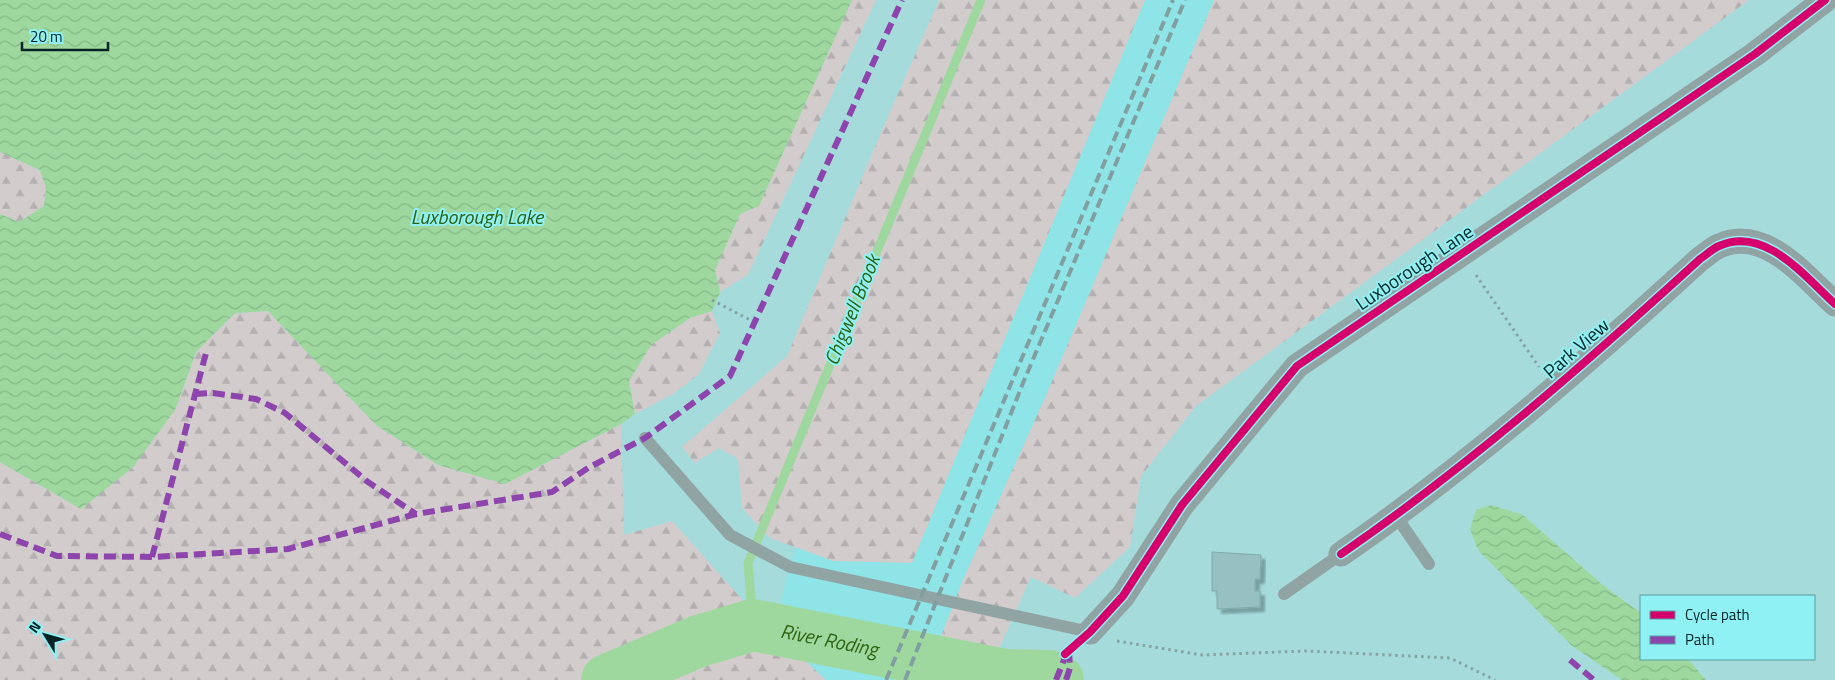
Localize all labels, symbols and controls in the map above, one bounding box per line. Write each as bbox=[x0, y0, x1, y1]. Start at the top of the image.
scale bar bbox=[22, 20, 109, 52]
text: 20 m bbox=[30, 25, 63, 48]
water label: Luxborough Lake bbox=[411, 201, 545, 232]
street label: Luxborough Lane bbox=[1349, 216, 1479, 317]
water label: Chigwell Brook bbox=[815, 248, 889, 370]
street label: Park View bbox=[1536, 311, 1615, 385]
legend bbox=[1640, 595, 1815, 660]
text: Cycle path bbox=[1685, 603, 1750, 626]
north arrow bbox=[20, 610, 70, 660]
water label: River Roding bbox=[778, 615, 883, 665]
text: N bbox=[23, 617, 46, 637]
text: Path bbox=[1685, 628, 1715, 651]

